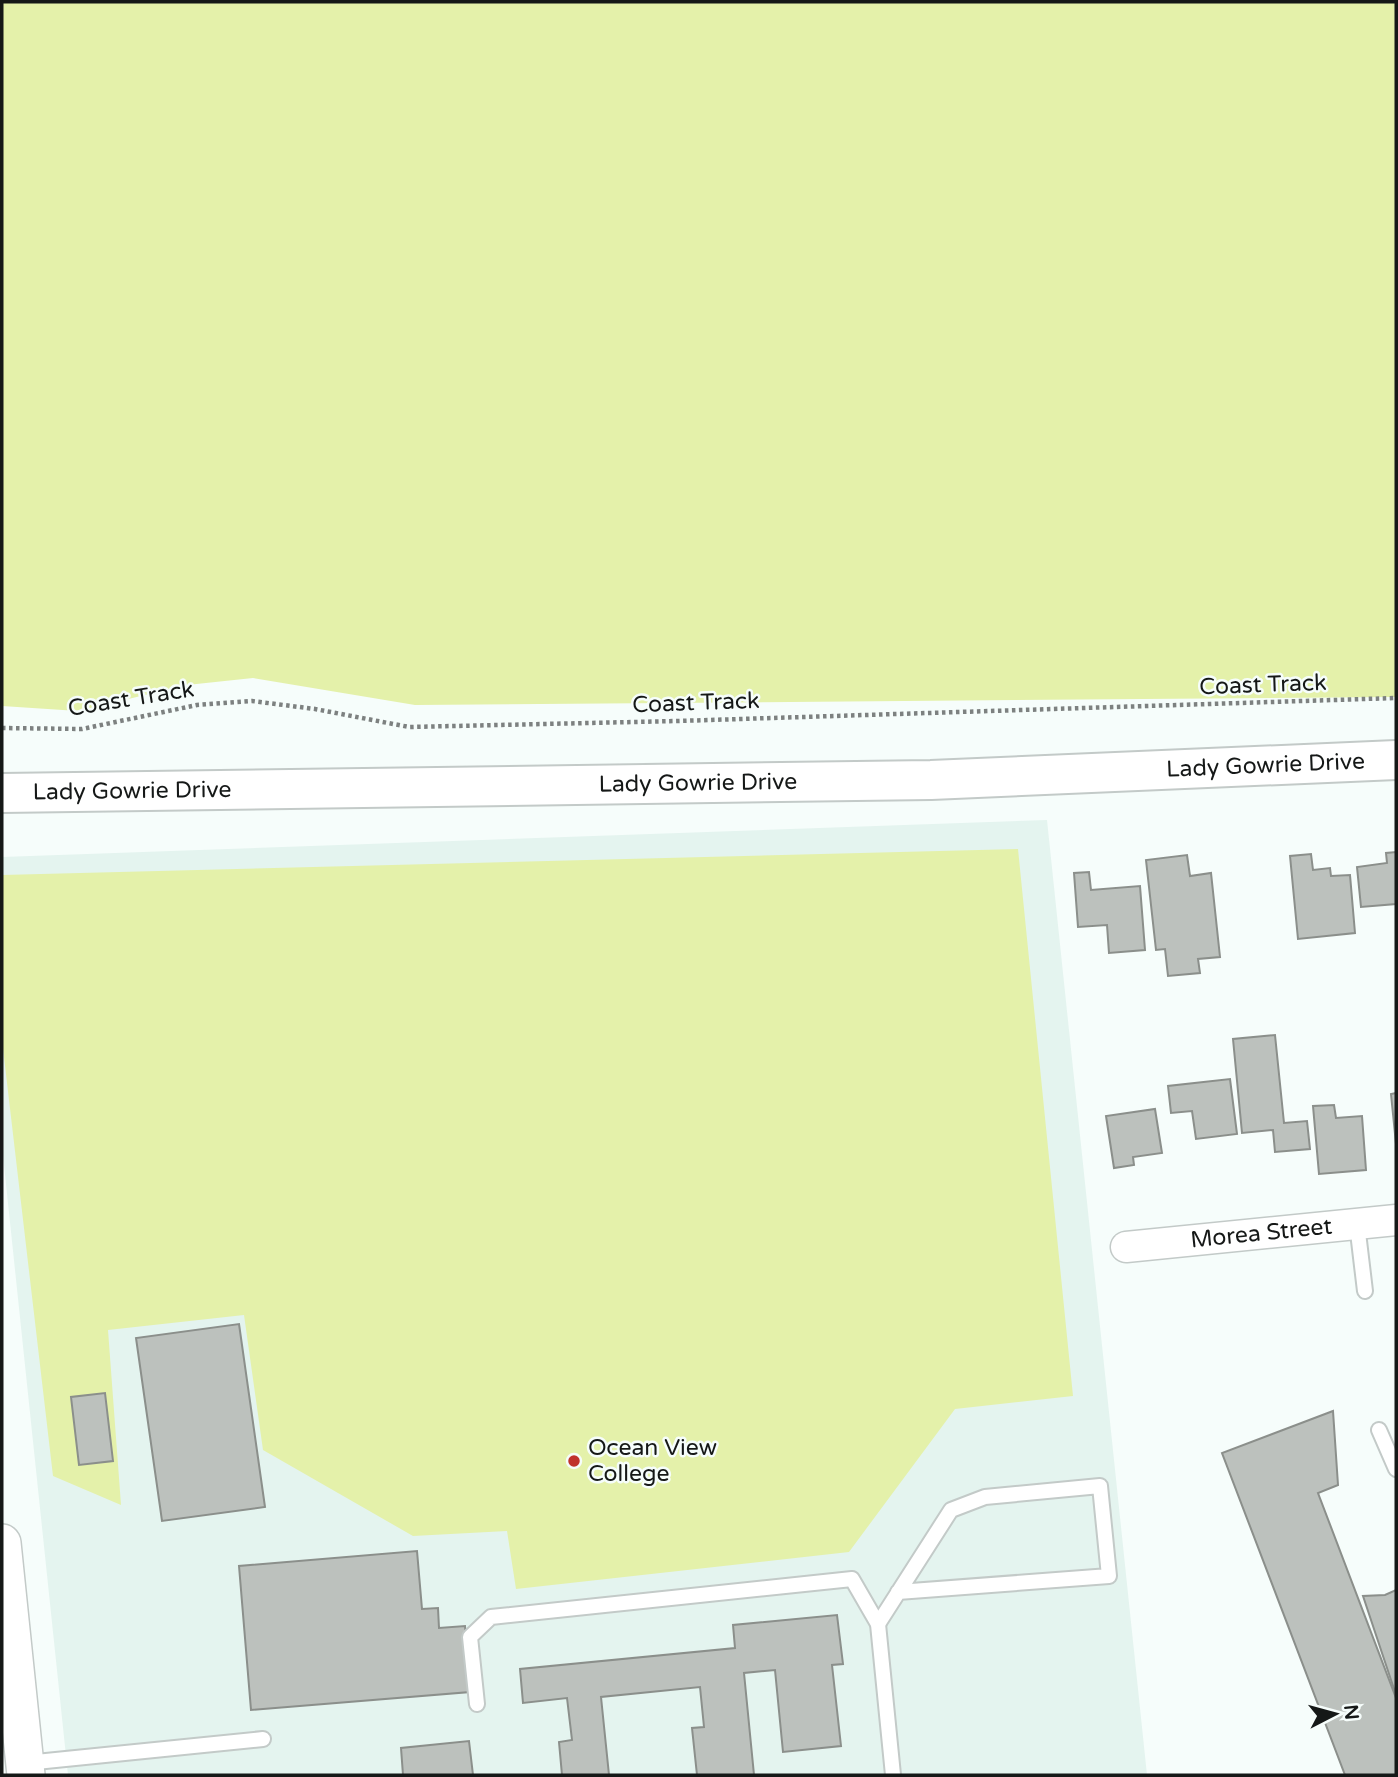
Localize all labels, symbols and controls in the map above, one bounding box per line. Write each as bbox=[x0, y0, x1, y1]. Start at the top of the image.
street label: Coast Track bbox=[1199, 669, 1327, 701]
street label: Coast Track bbox=[66, 675, 196, 723]
street label: Coast Track bbox=[632, 687, 760, 719]
street label: Lady Gowrie Drive bbox=[1166, 747, 1365, 784]
street label: Lady Gowrie Drive bbox=[598, 768, 798, 799]
street label: Lady Gowrie Drive bbox=[32, 776, 232, 807]
street label: Morea Street bbox=[1189, 1212, 1334, 1254]
place label: Ocean View College bbox=[588, 1434, 717, 1488]
marker: Ocean View College bbox=[566, 1453, 582, 1469]
north arrow bbox=[1300, 1679, 1370, 1749]
text: N bbox=[1339, 1704, 1363, 1721]

